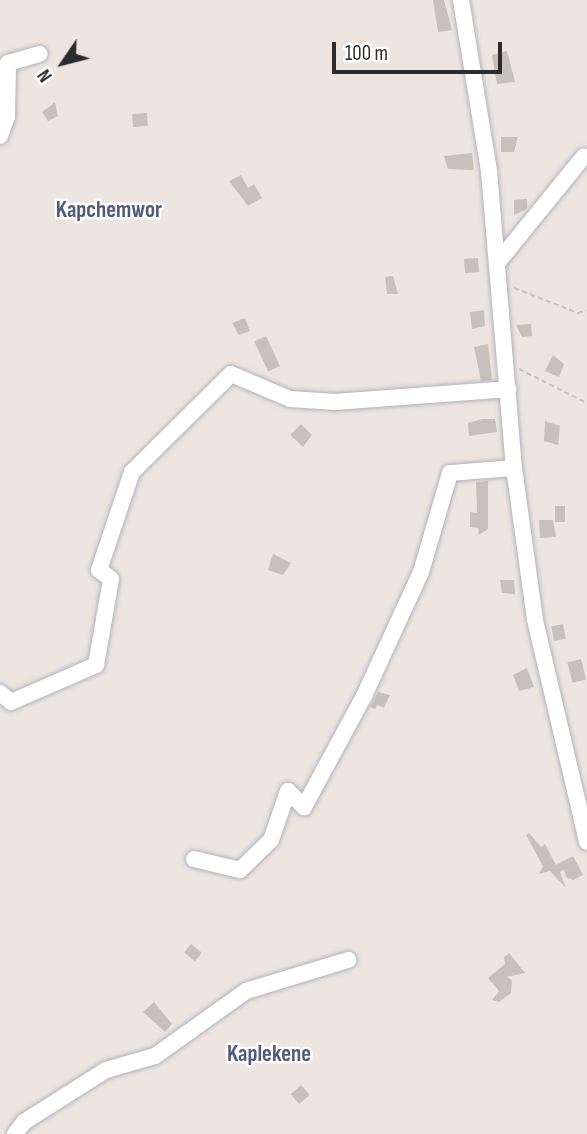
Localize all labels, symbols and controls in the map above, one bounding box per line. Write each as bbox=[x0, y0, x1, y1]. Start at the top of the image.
north arrow bbox=[28, 28, 98, 98]
scale bar bbox=[335, 28, 505, 72]
text: 100 m bbox=[345, 41, 388, 66]
text: N bbox=[33, 65, 58, 86]
district label: Kapchemwor bbox=[56, 196, 162, 224]
district label: Kaplekene bbox=[227, 1040, 311, 1068]

